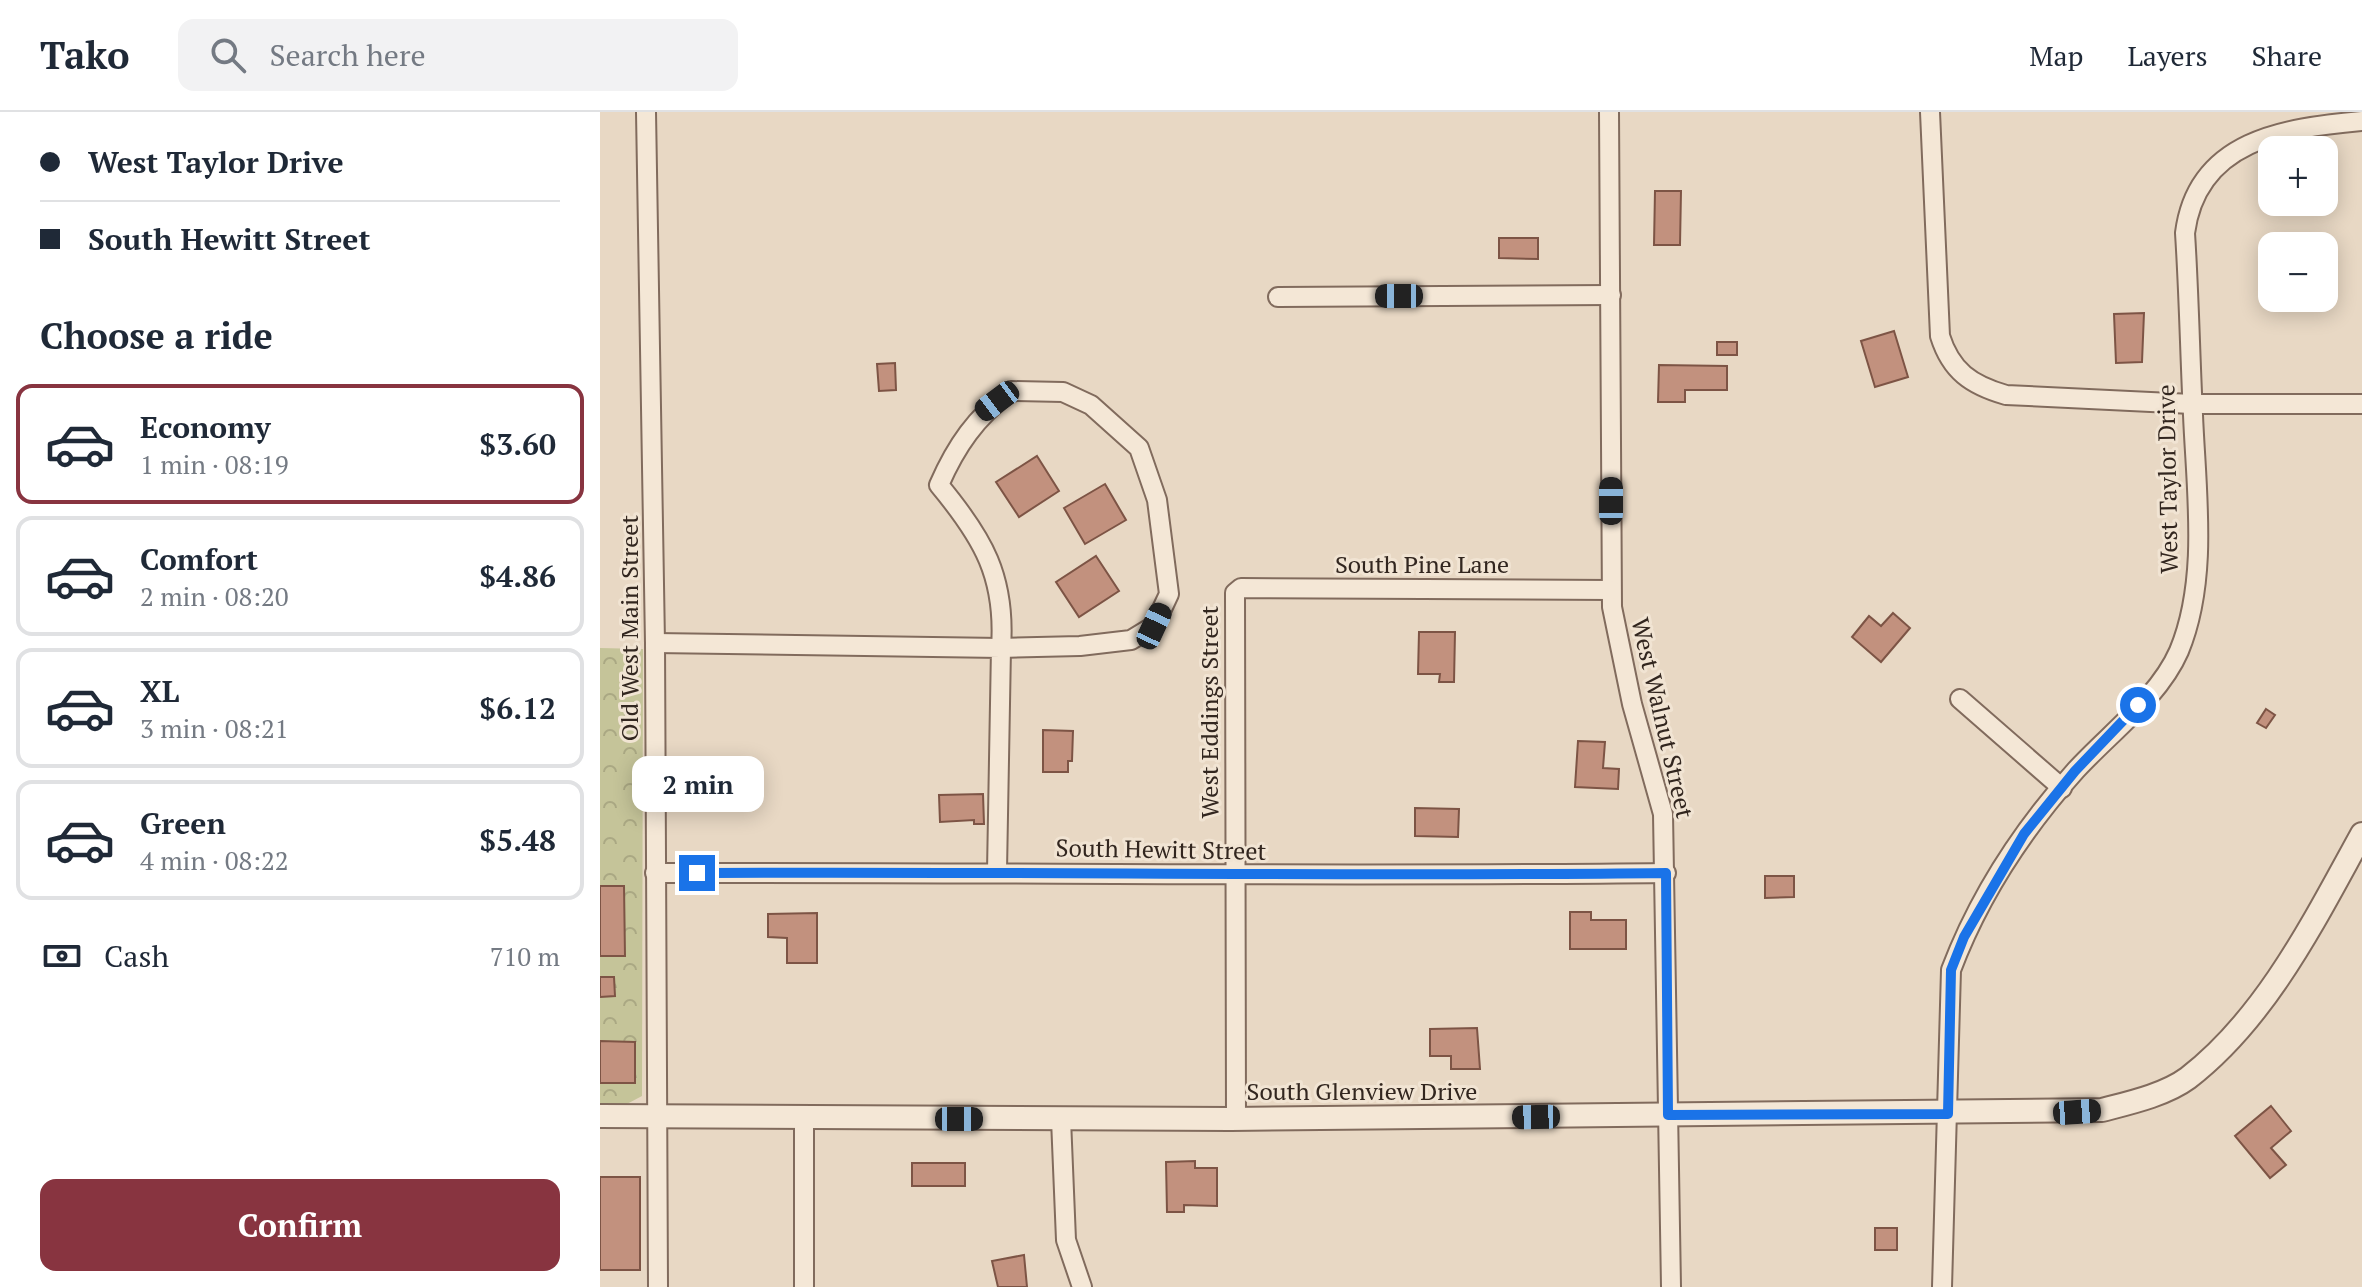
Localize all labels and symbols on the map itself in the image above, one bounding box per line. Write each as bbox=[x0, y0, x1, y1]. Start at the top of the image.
car bbox=[1375, 284, 1423, 308]
car bbox=[971, 377, 1023, 425]
street label: West Taylor Drive bbox=[2149, 384, 2185, 574]
car bbox=[1599, 477, 1623, 525]
street label: Old West Main Street bbox=[613, 515, 645, 741]
street label: South Pine Lane bbox=[1335, 548, 1509, 580]
car bbox=[1133, 599, 1175, 653]
street label: West Eddings Street bbox=[1193, 605, 1225, 819]
street label: West Walnut Street bbox=[1624, 614, 1702, 821]
route start bbox=[2120, 687, 2156, 723]
callout: 2 min bbox=[631, 757, 763, 813]
street label: South Hewitt Street bbox=[1055, 831, 1267, 867]
route end bbox=[679, 855, 715, 891]
street label: South Glenview Drive bbox=[1247, 1075, 1477, 1107]
car bbox=[2052, 1098, 2102, 1126]
car bbox=[1512, 1105, 1560, 1129]
car bbox=[935, 1107, 983, 1131]

